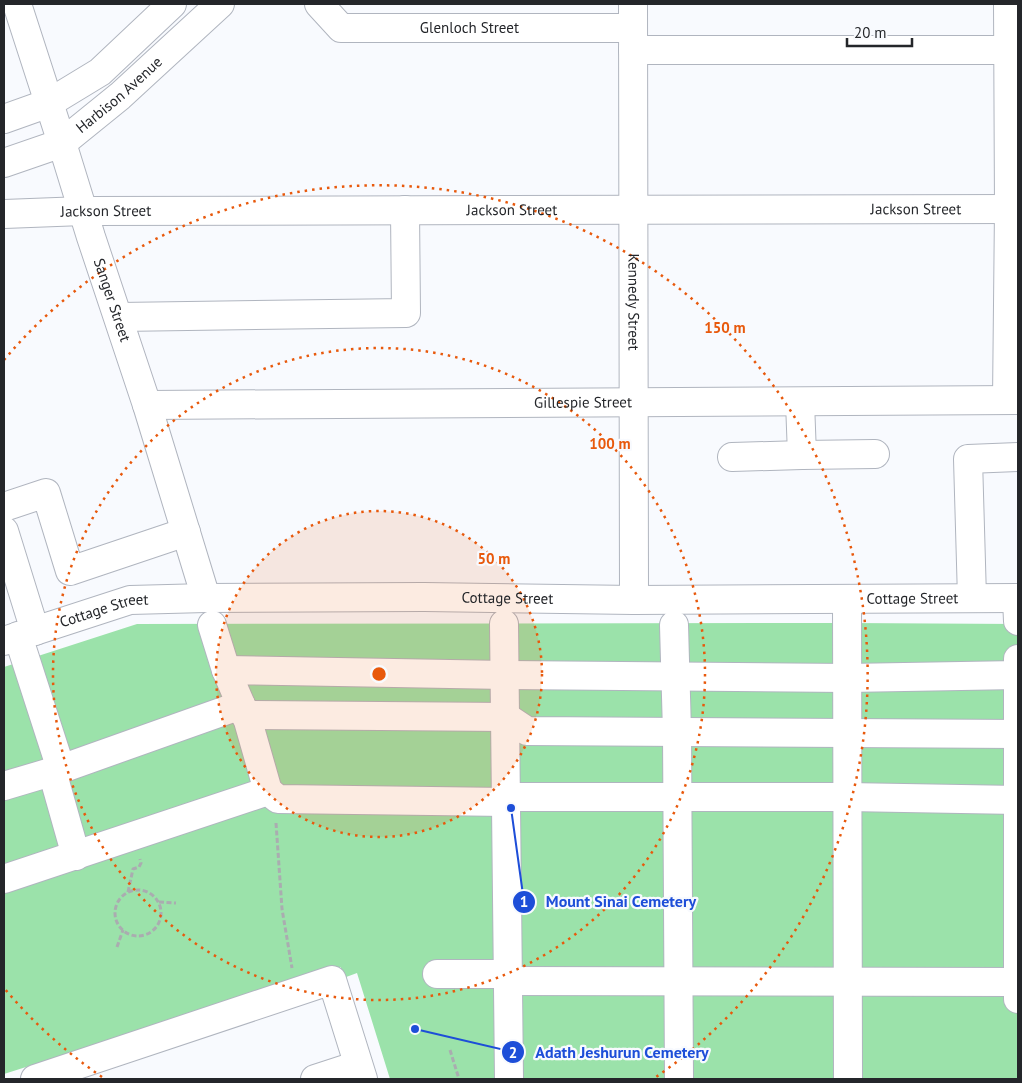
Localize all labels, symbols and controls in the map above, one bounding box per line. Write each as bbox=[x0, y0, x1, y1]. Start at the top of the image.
scale bar bbox=[847, 15, 912, 47]
street label: Glenloch Street bbox=[420, 18, 519, 37]
text: 20 m bbox=[854, 23, 887, 42]
street label: Harbison Avenue bbox=[72, 52, 166, 137]
street label: Jackson Street bbox=[870, 199, 961, 218]
street label: Jackson Street bbox=[466, 200, 557, 219]
street label: Jackson Street bbox=[59, 201, 151, 221]
street label: Kennedy Street bbox=[624, 253, 644, 351]
street label: Sanger Street bbox=[90, 256, 135, 344]
text: 150 m bbox=[704, 318, 746, 337]
street label: Gillespie Street bbox=[534, 392, 632, 412]
text: 100 m bbox=[589, 434, 631, 453]
text: 50 m bbox=[478, 549, 510, 568]
street label: Cottage Street bbox=[461, 588, 553, 608]
street label: Cottage Street bbox=[866, 588, 958, 608]
street label: Cottage Street bbox=[57, 590, 149, 631]
centre of rings bbox=[370, 665, 388, 683]
callout: Mount Sinai Cemetery bbox=[511, 886, 707, 917]
text: Mount Sinai Cemetery bbox=[546, 891, 697, 911]
text: 1 bbox=[520, 892, 528, 911]
callout: Adath Jeshurun Cemetery bbox=[501, 1037, 719, 1068]
text: Adath Jeshurun Cemetery bbox=[535, 1042, 709, 1062]
text: 2 bbox=[509, 1043, 517, 1062]

